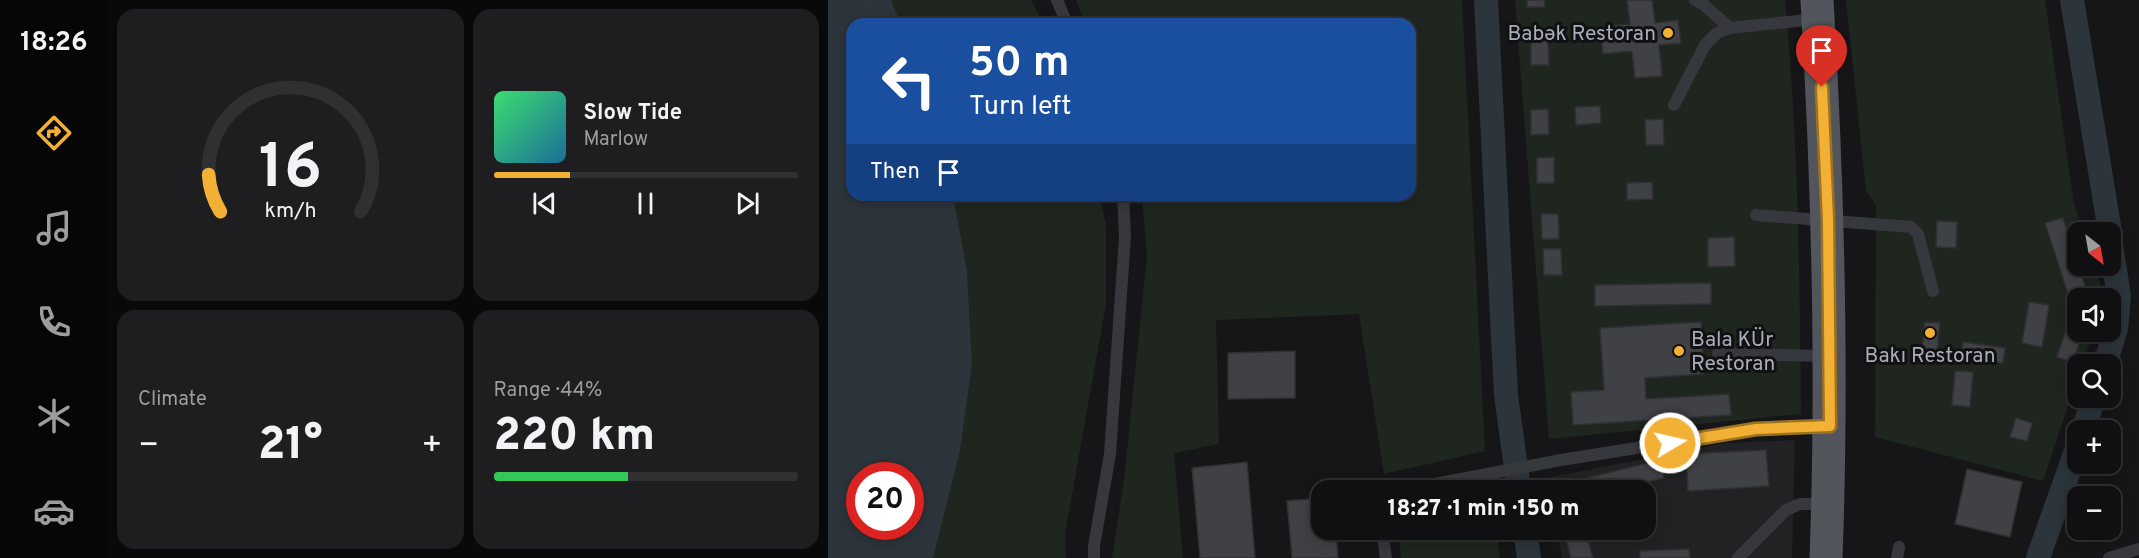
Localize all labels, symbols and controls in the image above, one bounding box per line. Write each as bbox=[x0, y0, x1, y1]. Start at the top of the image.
place label: Babək Restoran bbox=[1507, 21, 1656, 48]
pin bbox=[1796, 25, 1847, 87]
text: 18:26 bbox=[20, 26, 88, 60]
marker: Babək Restoran bbox=[1661, 26, 1675, 40]
icon: arrive bbox=[1805, 34, 1838, 67]
text: 50 m bbox=[969, 38, 1070, 91]
icon: left bbox=[870, 42, 948, 120]
text: Turn left bbox=[969, 90, 1071, 124]
text: Slow Tide bbox=[584, 100, 682, 127]
icon: directions bbox=[33, 112, 75, 154]
text: Marlow bbox=[584, 127, 648, 153]
text: 16 bbox=[259, 131, 322, 210]
icon: arrive bbox=[932, 156, 965, 189]
text: Then bbox=[870, 159, 920, 186]
icon: previous bbox=[528, 187, 561, 220]
icon: pause bbox=[629, 187, 662, 220]
icon: next bbox=[731, 187, 764, 220]
text: km/h bbox=[264, 199, 316, 226]
icon: music bbox=[33, 207, 75, 249]
north arrow bbox=[2067, 222, 2121, 276]
map controls bbox=[2067, 222, 2121, 540]
button: sound bbox=[2067, 288, 2121, 342]
icon: phone bbox=[33, 301, 75, 343]
marker: Bakı Restoran bbox=[1923, 326, 1937, 340]
place label: Bala KÜr Restoran bbox=[1691, 327, 1775, 378]
place label: Bakı Restoran bbox=[1865, 343, 1995, 370]
marker: Bala KÜr Restoran bbox=[1672, 344, 1686, 358]
button: search bbox=[2067, 354, 2121, 408]
text: Range · 44% bbox=[494, 378, 603, 404]
text: Climate bbox=[138, 387, 207, 413]
icon: climate bbox=[33, 395, 75, 437]
text: 220 km bbox=[494, 409, 655, 466]
position arrow bbox=[1638, 411, 1702, 475]
text: 21° bbox=[258, 418, 323, 475]
button: + bbox=[2067, 420, 2121, 474]
text: − bbox=[138, 426, 159, 468]
text: + bbox=[421, 426, 442, 468]
speed limit sign: 20 bbox=[846, 462, 924, 540]
button: − bbox=[2067, 486, 2121, 540]
icon: car bbox=[33, 490, 75, 532]
text: 18:27 · 1 min · 150 m bbox=[1387, 496, 1580, 523]

